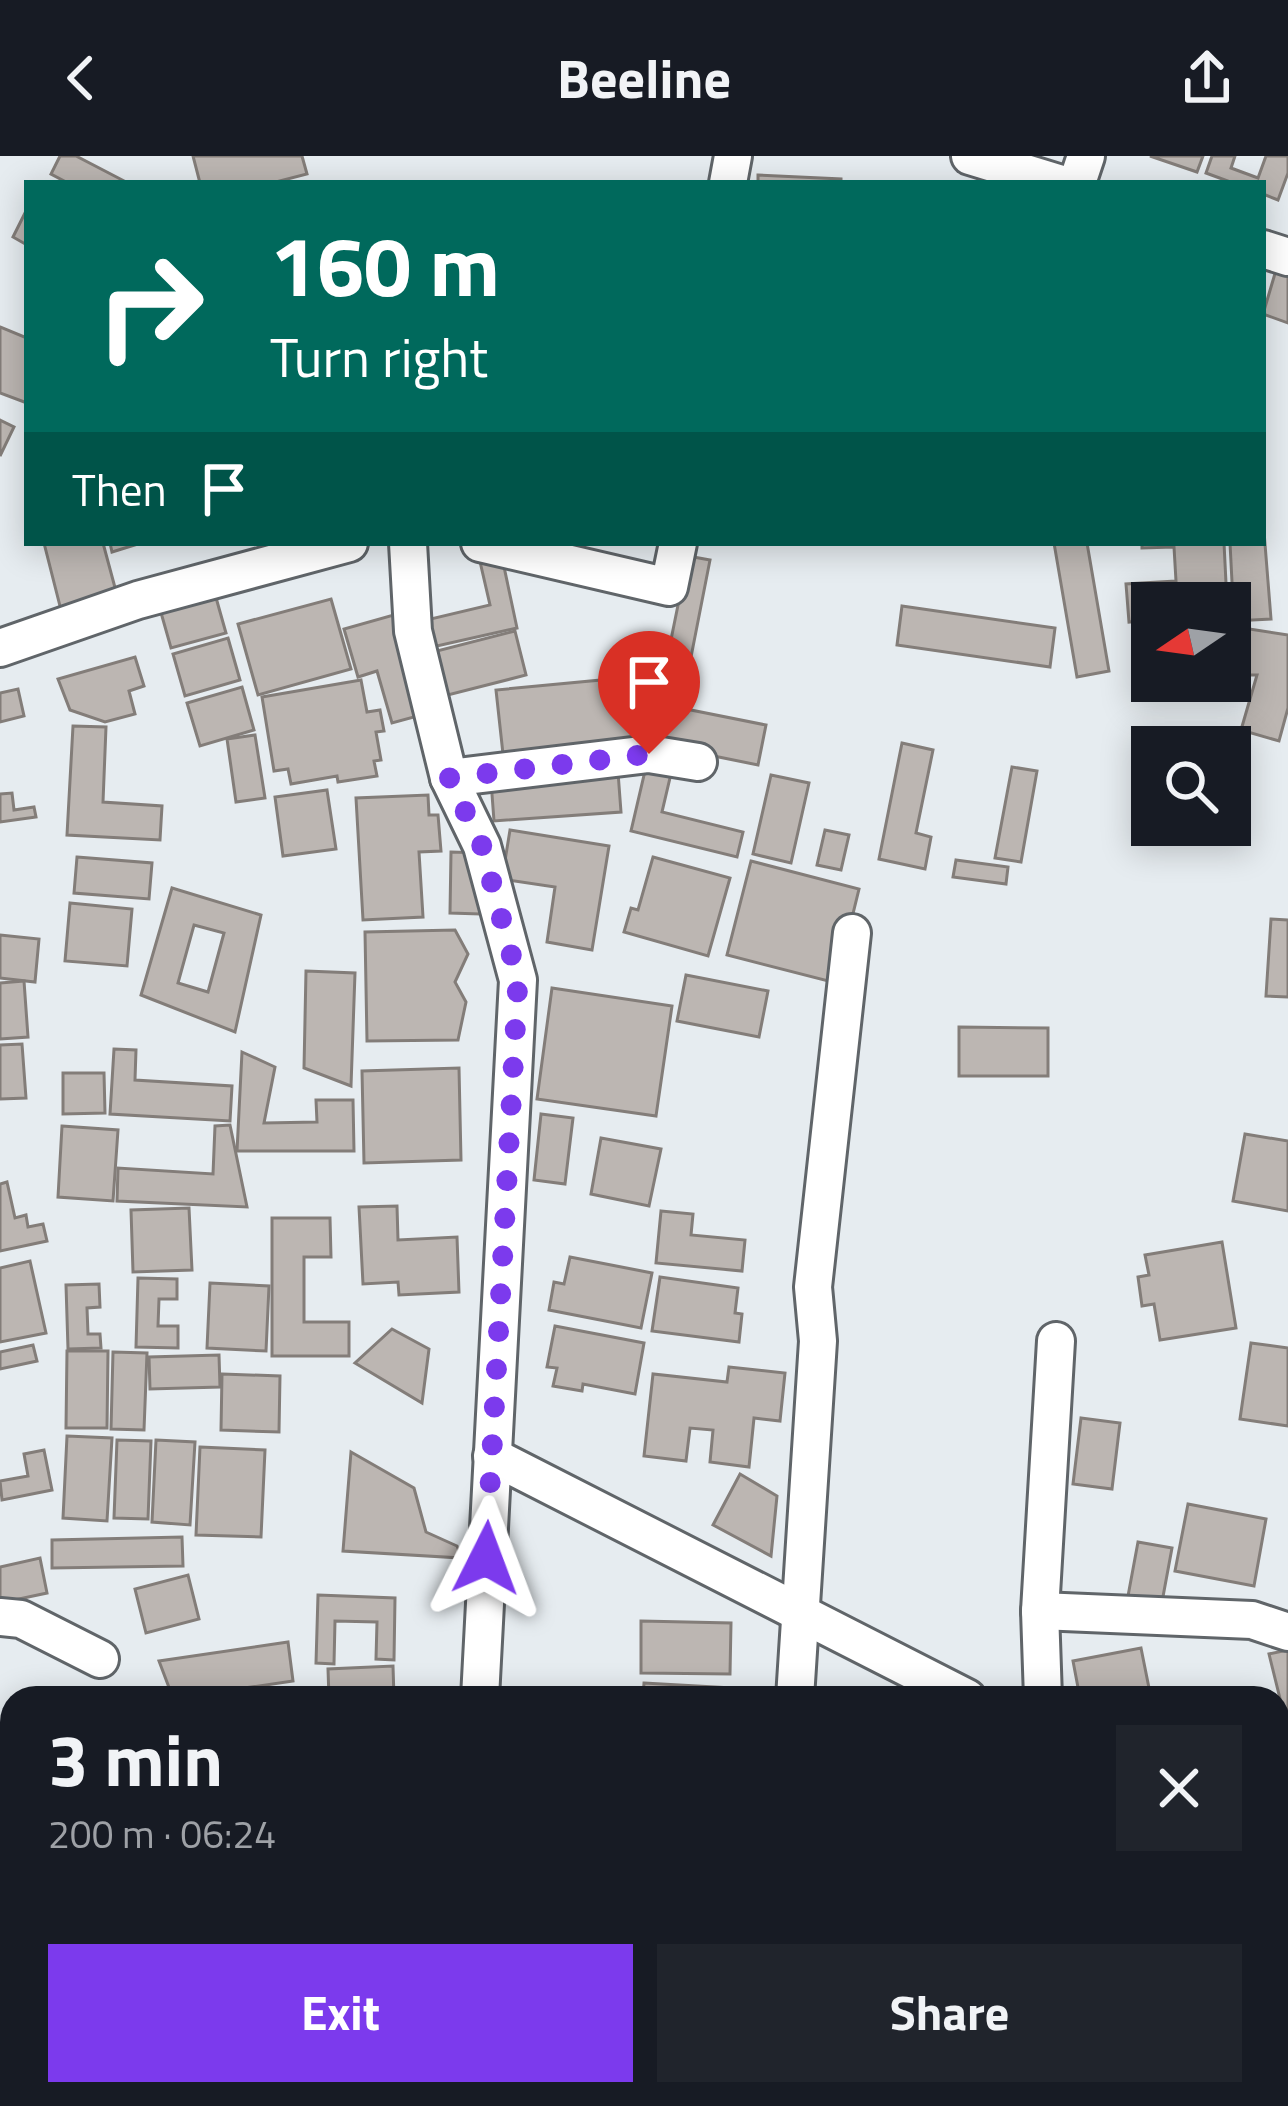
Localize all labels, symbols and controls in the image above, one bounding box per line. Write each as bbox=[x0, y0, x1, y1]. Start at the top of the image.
text: Beeline bbox=[557, 37, 731, 119]
icon: back bbox=[48, 45, 114, 111]
icon: share bbox=[1174, 45, 1240, 111]
text: 160 m bbox=[270, 201, 500, 329]
icon: right bbox=[72, 228, 228, 384]
text: Turn right bbox=[270, 316, 488, 398]
text: Then bbox=[72, 455, 167, 523]
icon: arrive bbox=[191, 456, 257, 522]
north arrow bbox=[1131, 582, 1251, 702]
map controls bbox=[1131, 582, 1251, 846]
pin bbox=[598, 631, 700, 754]
icon: arrive bbox=[616, 649, 682, 715]
button: search bbox=[1131, 726, 1251, 846]
position arrow bbox=[423, 1495, 549, 1621]
text: 3 min bbox=[48, 1704, 223, 1814]
button: close bbox=[1116, 1725, 1242, 1851]
text: 200 m · 06:24 bbox=[48, 1804, 276, 1863]
button: Exit bbox=[48, 1944, 633, 2082]
button: Share bbox=[657, 1944, 1242, 2082]

